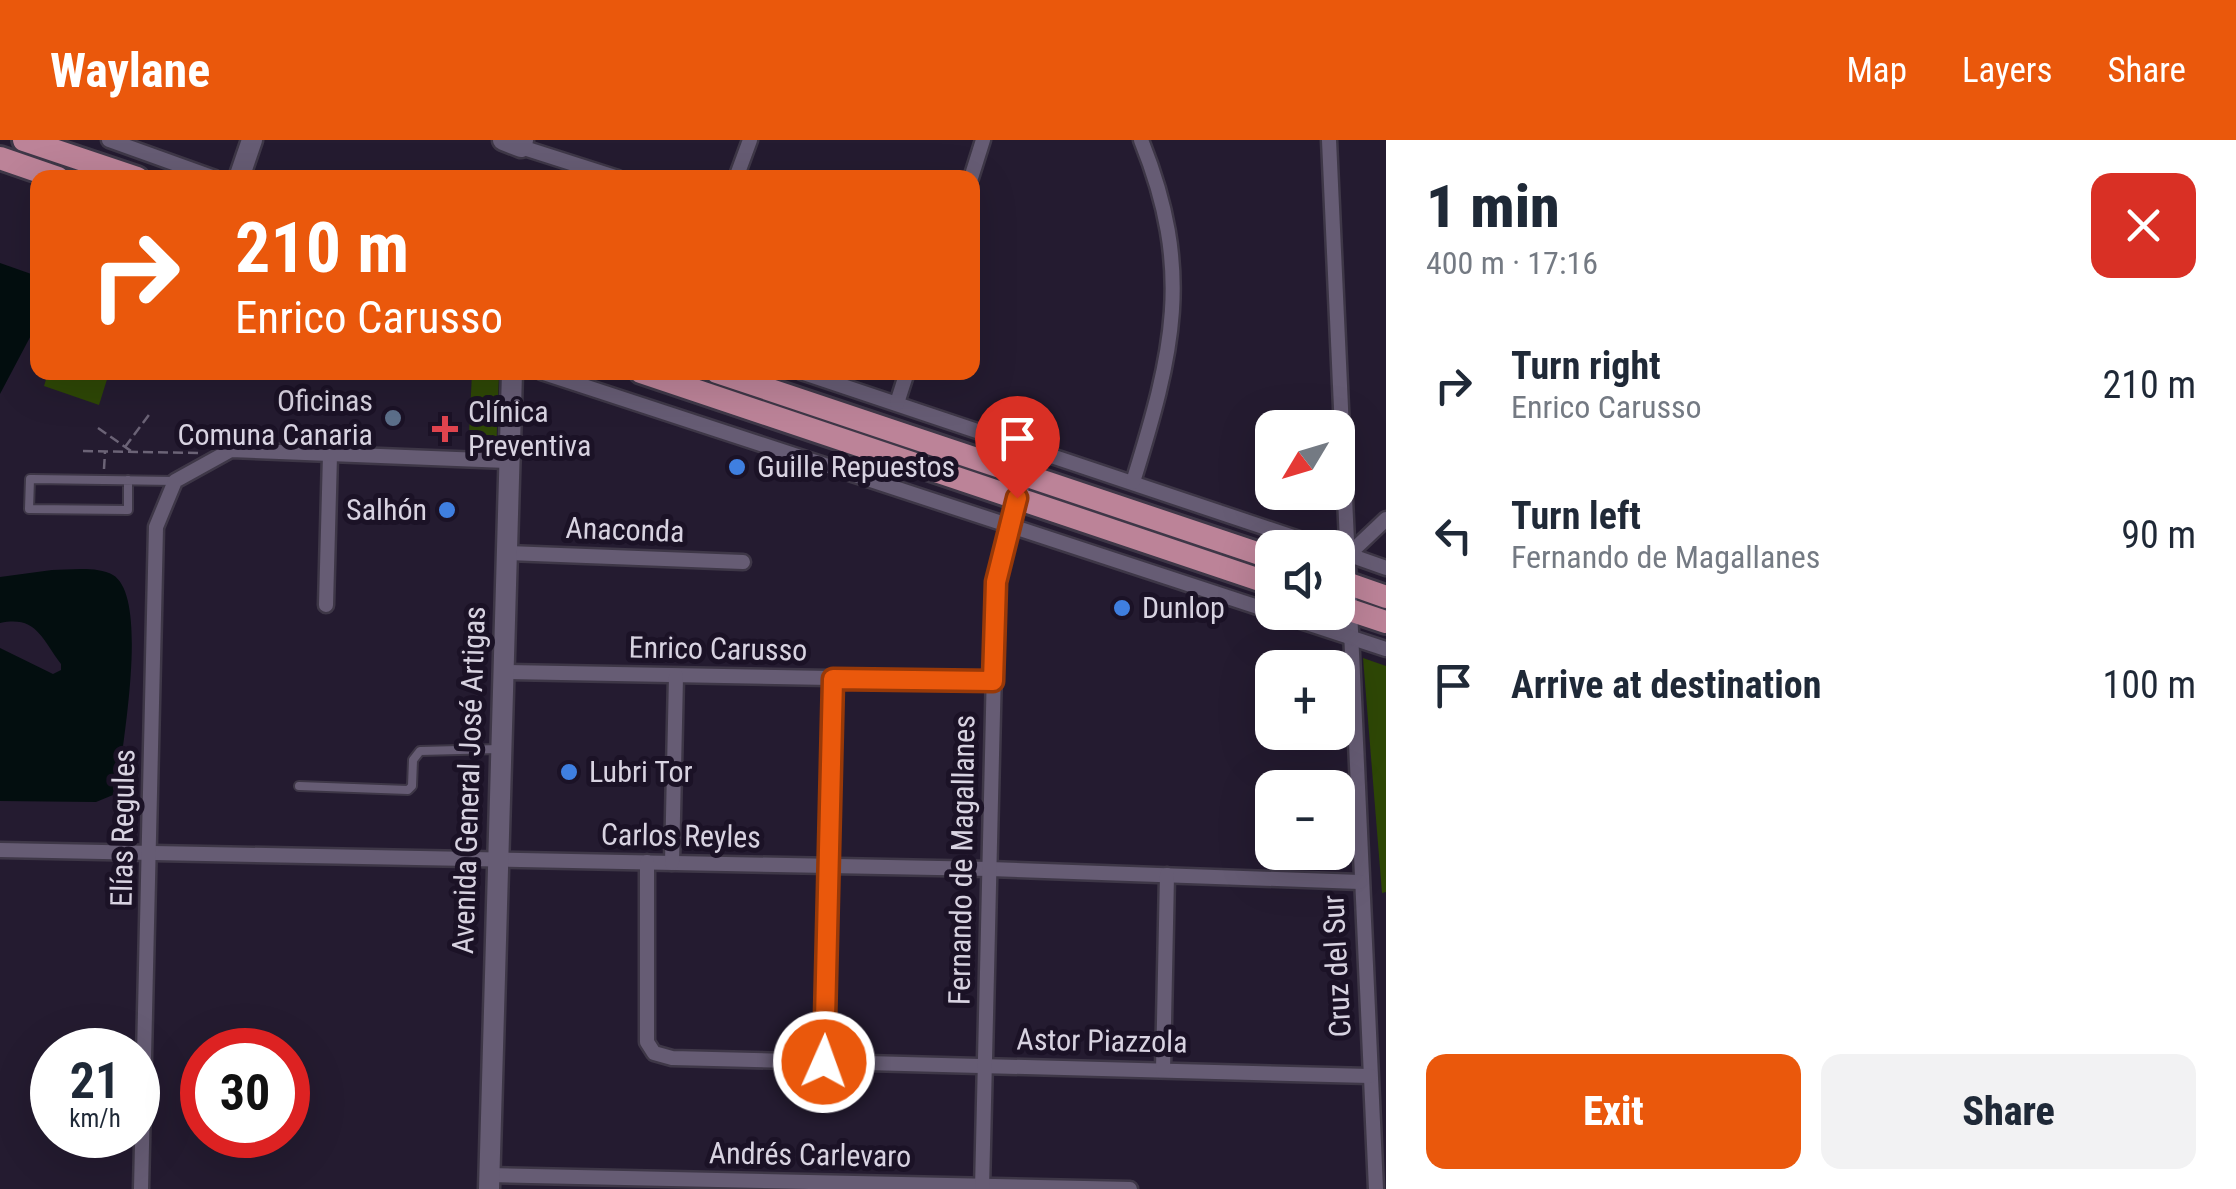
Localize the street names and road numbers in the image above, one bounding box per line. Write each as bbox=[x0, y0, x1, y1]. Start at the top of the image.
street label: Anaconda bbox=[565, 510, 685, 549]
street label: Avenida General José Artigas bbox=[445, 606, 492, 954]
street label: Enrico Carusso bbox=[628, 629, 808, 668]
street label: Fernando de Magallanes bbox=[941, 715, 982, 1005]
street label: Elías Regules bbox=[104, 749, 141, 907]
street label: Carlos Reyles bbox=[601, 817, 761, 854]
street label: Cruz del Sur bbox=[1315, 894, 1358, 1038]
street label: Astor Piazzola bbox=[1016, 1022, 1188, 1059]
street label: Andrés Carlevaro bbox=[709, 1135, 911, 1174]

